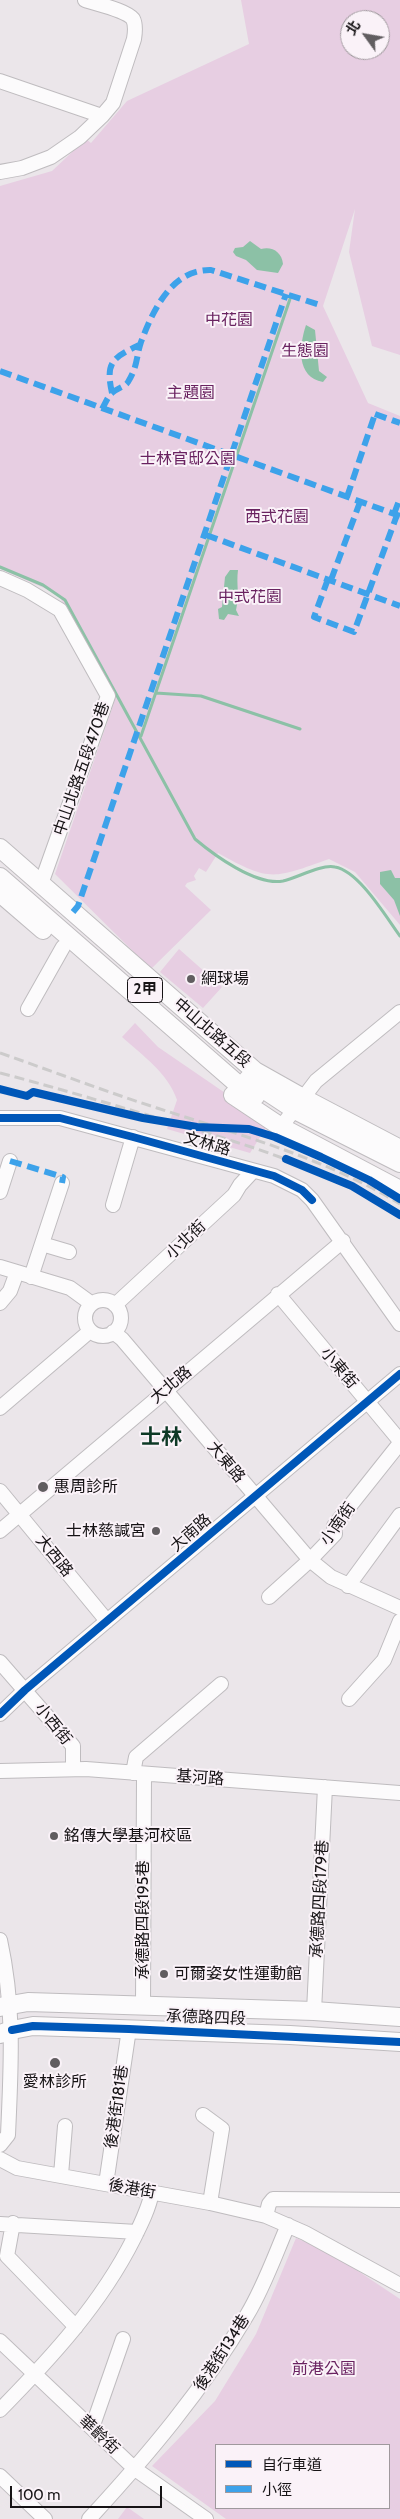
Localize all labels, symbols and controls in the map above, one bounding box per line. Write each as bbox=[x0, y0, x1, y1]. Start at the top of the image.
north arrow bbox=[340, 10, 390, 60]
text: 北 bbox=[342, 17, 364, 38]
park label: 中花園 bbox=[205, 310, 253, 330]
park label: 生態園 bbox=[281, 341, 329, 361]
park label: 主題園 bbox=[167, 383, 215, 403]
park label: 士林官邸公園 bbox=[140, 449, 236, 469]
park label: 西式花園 bbox=[245, 507, 309, 527]
park label: 中式花園 bbox=[218, 587, 282, 607]
street label: 中山北路五段470巷 bbox=[50, 700, 114, 838]
place label: 網球場 bbox=[201, 969, 249, 989]
marker: 網球場 bbox=[185, 973, 197, 985]
road number: 2甲 bbox=[128, 978, 162, 1002]
street label: 中山北路五段 bbox=[169, 994, 255, 1072]
street label: 文林路 bbox=[181, 1128, 233, 1160]
street label: 小北街 bbox=[162, 1217, 210, 1263]
street label: 小東街 bbox=[316, 1343, 362, 1393]
street label: 大北路 bbox=[146, 1362, 196, 1408]
district label: 士林 bbox=[140, 1425, 182, 1451]
street label: 大東路 bbox=[203, 1437, 249, 1487]
place label: 惠周診所 bbox=[54, 1477, 118, 1497]
marker: 惠周診所 bbox=[36, 1480, 50, 1494]
street label: 小南街 bbox=[316, 1499, 360, 1549]
street label: 大南路 bbox=[167, 1510, 215, 1556]
place label: 士林慈諴宮 bbox=[66, 1521, 146, 1541]
marker: 士林慈諴宮 bbox=[150, 1525, 162, 1537]
street label: 大西路 bbox=[31, 1531, 77, 1581]
street label: 小西街 bbox=[30, 1699, 76, 1749]
street label: 基河路 bbox=[175, 1767, 225, 1789]
place label: 銘傳大學基河校區 bbox=[64, 1826, 192, 1846]
marker: 銘傳大學基河校區 bbox=[48, 1830, 60, 1842]
street label: 承德路四段179巷 bbox=[307, 1839, 333, 1959]
street label: 承德路四段195巷 bbox=[133, 1861, 153, 1979]
place label: 可爾姿女性運動館 bbox=[174, 1964, 302, 1984]
marker: 可爾姿女性運動館 bbox=[158, 1968, 170, 1980]
street label: 承德路四段 bbox=[166, 2007, 246, 2029]
marker: 愛林診所 bbox=[48, 2056, 62, 2070]
street label: 後港街181巷 bbox=[102, 2064, 132, 2150]
place label: 愛林診所 bbox=[23, 2072, 87, 2092]
street label: 後港街 bbox=[107, 2175, 157, 2203]
street label: 後港街134巷 bbox=[190, 2311, 254, 2395]
park label: 前港公園 bbox=[292, 2359, 356, 2379]
street label: 華齡街 bbox=[75, 2412, 123, 2458]
legend bbox=[215, 2444, 390, 2509]
text: 自行車道 bbox=[262, 2456, 322, 2474]
scale bar bbox=[12, 2476, 165, 2508]
text: 小徑 bbox=[262, 2481, 292, 2499]
text: 100 m bbox=[18, 2486, 60, 2504]

